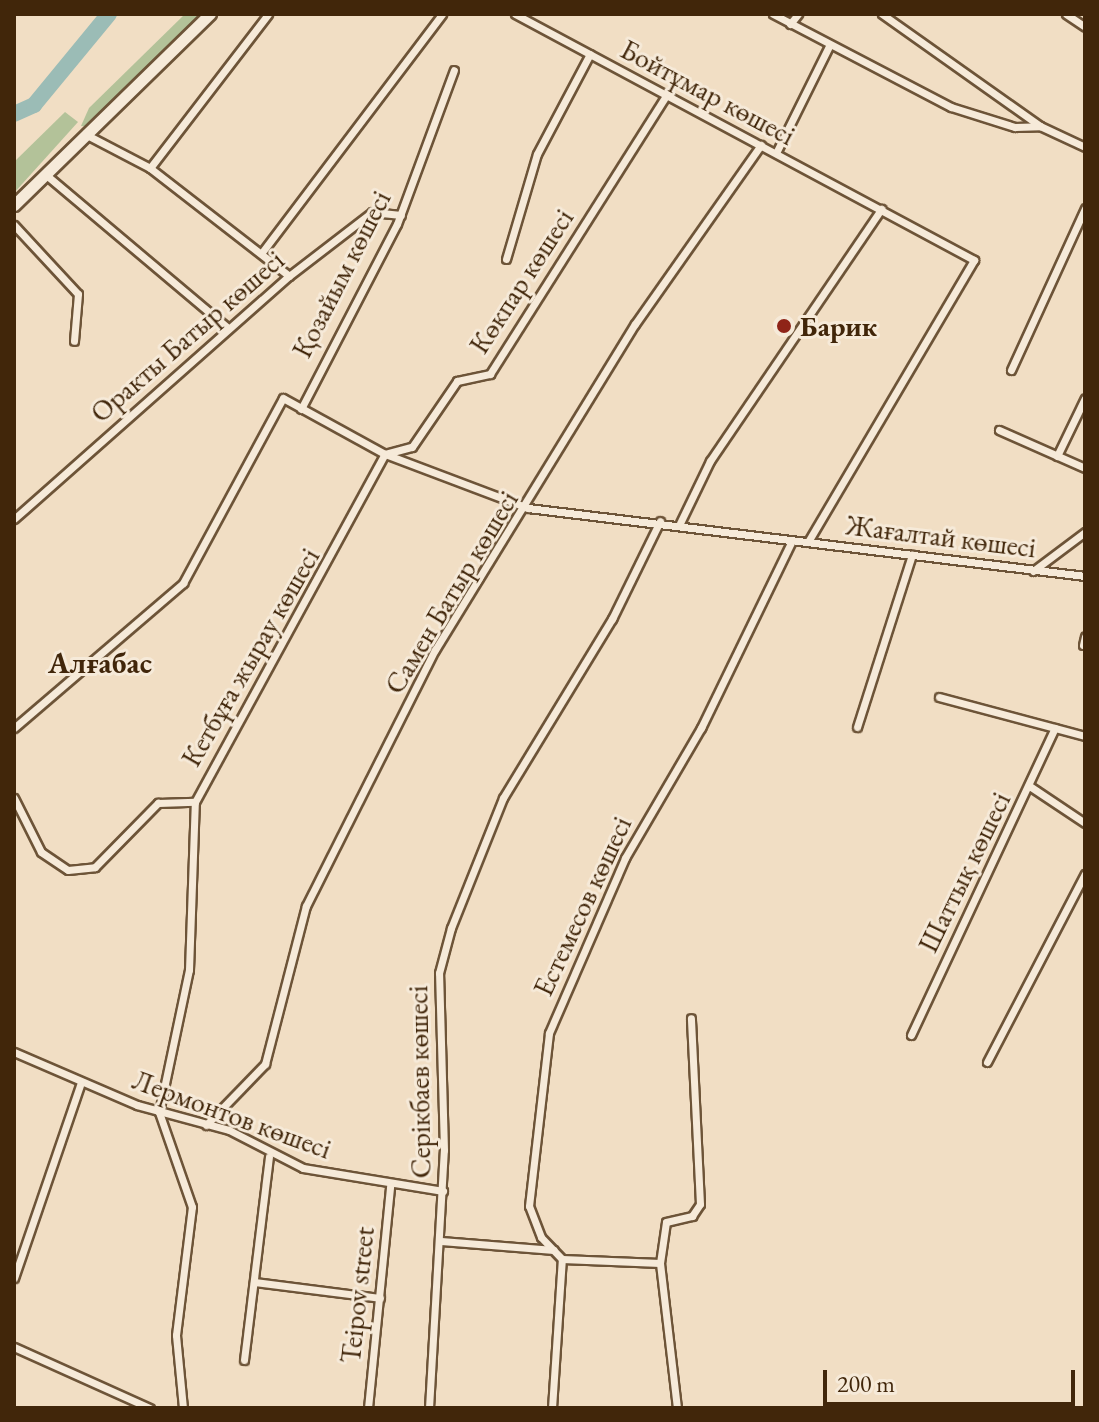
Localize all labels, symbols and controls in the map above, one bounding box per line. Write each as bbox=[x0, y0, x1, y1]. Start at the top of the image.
street label: Бойтұмар көшесі bbox=[615, 32, 801, 152]
street label: Қозайым көшесі bbox=[284, 185, 398, 363]
street label: Көкпар көшесі bbox=[462, 202, 580, 360]
street label: Оракты Батыр көшесі bbox=[83, 243, 291, 429]
place label: Барик bbox=[800, 309, 877, 343]
marker: Барик bbox=[775, 317, 793, 335]
street label: Самен Батыр көшесі bbox=[377, 484, 525, 700]
street label: Жағалтай көшесі bbox=[844, 508, 1038, 564]
street label: Кетбұға жырау көшесі bbox=[174, 542, 326, 772]
district label: Алғабас bbox=[48, 645, 152, 681]
street label: Шаттық көшесі bbox=[911, 786, 1017, 958]
street label: Естемесов көшесі bbox=[526, 811, 638, 1001]
street label: Серікбаев көшесі bbox=[401, 985, 437, 1179]
street label: Лермонтов көшесі bbox=[128, 1063, 336, 1165]
street label: Teipov street bbox=[333, 1225, 381, 1365]
scale bar bbox=[827, 1354, 1079, 1404]
text: 200 m bbox=[837, 1368, 895, 1399]

